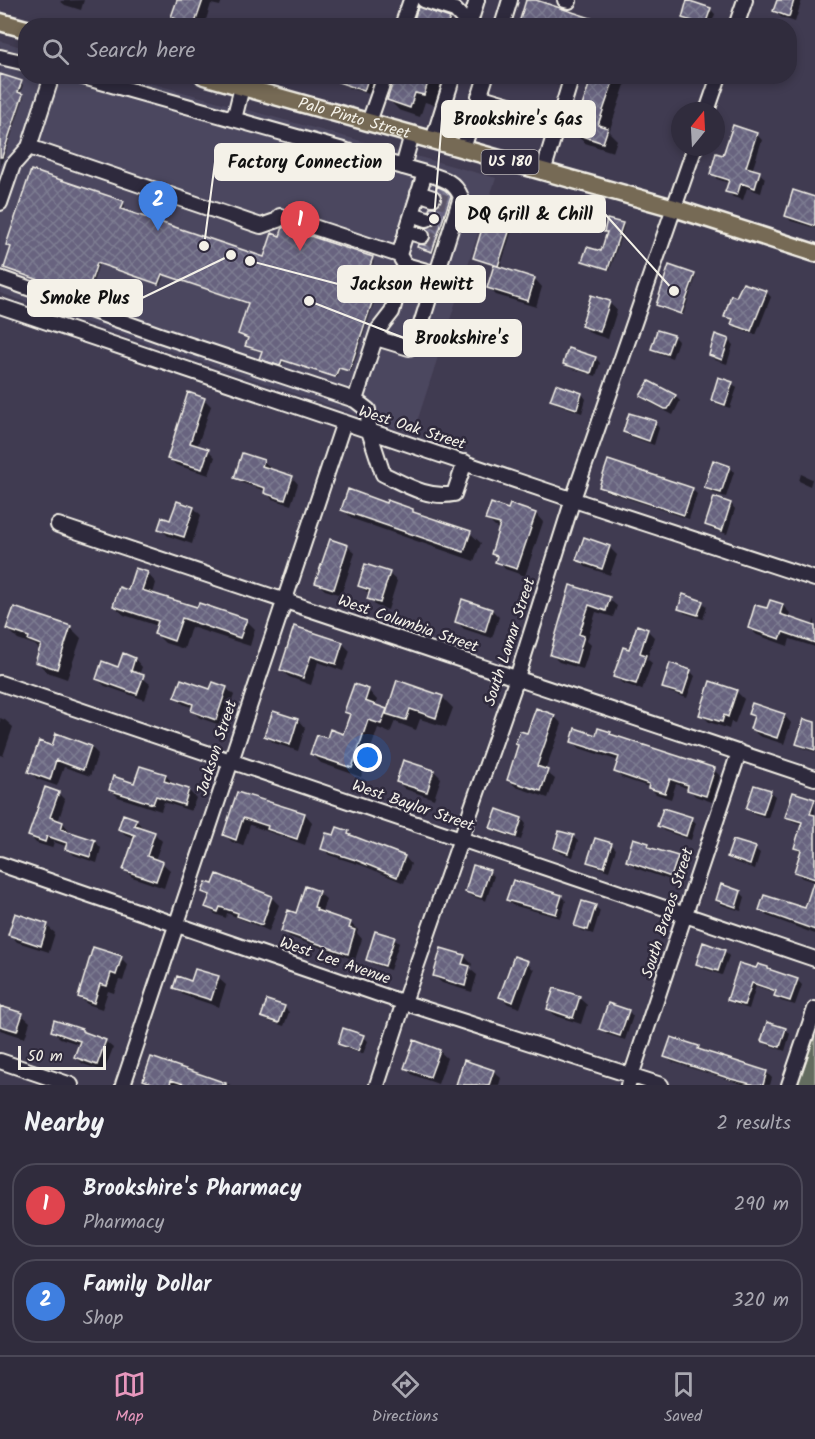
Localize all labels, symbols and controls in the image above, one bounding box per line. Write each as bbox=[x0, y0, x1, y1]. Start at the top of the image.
search box bbox=[18, 18, 797, 84]
text: Search here bbox=[87, 34, 195, 69]
icon: search bbox=[39, 35, 72, 68]
street label: Palo Pinto Street bbox=[295, 91, 414, 146]
callout: Brookshire's Gas bbox=[442, 101, 595, 137]
north arrow bbox=[671, 102, 725, 156]
text: Brookshire's Gas bbox=[453, 106, 583, 135]
callout: Factory Connection bbox=[215, 144, 394, 180]
text: Factory Connection bbox=[228, 149, 382, 178]
road number: US 180 bbox=[482, 150, 538, 174]
pin: 2 bbox=[138, 182, 178, 231]
callout: DQ Grill & Chill bbox=[456, 196, 605, 232]
text: DQ Grill & Chill bbox=[467, 201, 593, 230]
pin: 1 bbox=[280, 202, 320, 251]
callout: Jackson Hewitt bbox=[338, 266, 485, 302]
text: Jackson Hewitt bbox=[350, 271, 475, 300]
callout: Smoke Plus bbox=[28, 280, 142, 316]
text: Smoke Plus bbox=[40, 285, 130, 314]
callout: Brookshire's bbox=[404, 320, 521, 356]
text: Brookshire's bbox=[415, 325, 510, 354]
street label: West Oak Street bbox=[355, 399, 469, 457]
street label: South Lamar Street bbox=[477, 574, 543, 709]
street label: West Columbia Street bbox=[334, 588, 482, 660]
street label: Jackson Street bbox=[190, 696, 244, 799]
your location bbox=[353, 743, 382, 772]
street label: West Baylor Street bbox=[349, 773, 478, 839]
street label: South Brazos Street bbox=[635, 844, 701, 981]
street label: West Lee Avenue bbox=[276, 930, 394, 992]
scale bar bbox=[18, 1043, 106, 1070]
text: 50 m bbox=[27, 1044, 63, 1069]
text: Nearby bbox=[24, 1103, 104, 1145]
text: 2 results bbox=[716, 1108, 791, 1140]
text: Brookshire's Pharmacy bbox=[83, 1172, 301, 1207]
text: 1 bbox=[42, 1189, 49, 1221]
text: 290 m bbox=[734, 1189, 789, 1221]
text: Pharmacy bbox=[83, 1207, 164, 1239]
text: Family Dollar bbox=[83, 1268, 211, 1303]
text: 2 bbox=[40, 1285, 51, 1317]
text: 320 m bbox=[732, 1285, 789, 1317]
text: Shop bbox=[83, 1303, 123, 1335]
tab: Map bbox=[113, 1368, 146, 1429]
tab: Directions bbox=[372, 1368, 438, 1429]
tab: Saved bbox=[664, 1368, 702, 1429]

